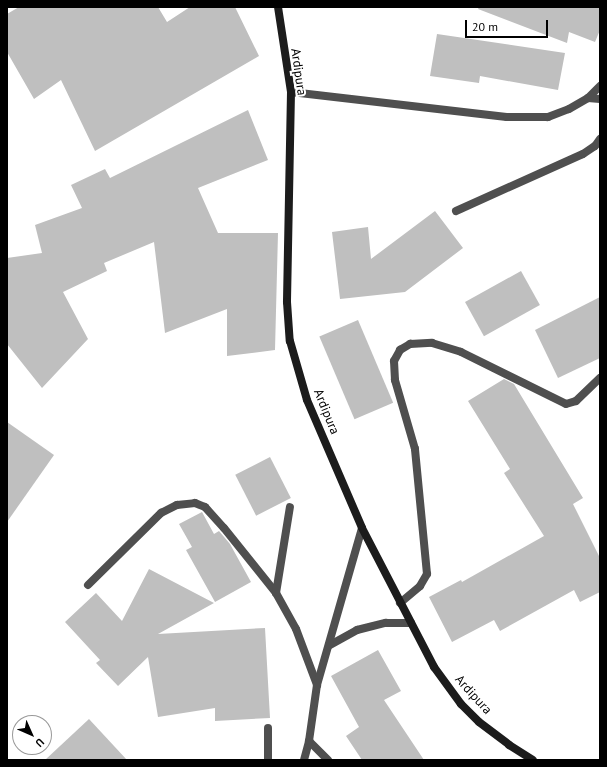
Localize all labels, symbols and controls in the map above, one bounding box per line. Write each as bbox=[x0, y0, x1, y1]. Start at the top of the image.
scale bar bbox=[467, 12, 550, 38]
text: 20 m bbox=[472, 19, 498, 34]
street label: Ardipura bbox=[287, 47, 309, 97]
street label: Ardipura bbox=[310, 387, 342, 437]
street label: Ardipura bbox=[451, 672, 495, 718]
north arrow bbox=[12, 715, 52, 755]
text: U bbox=[32, 735, 47, 750]

